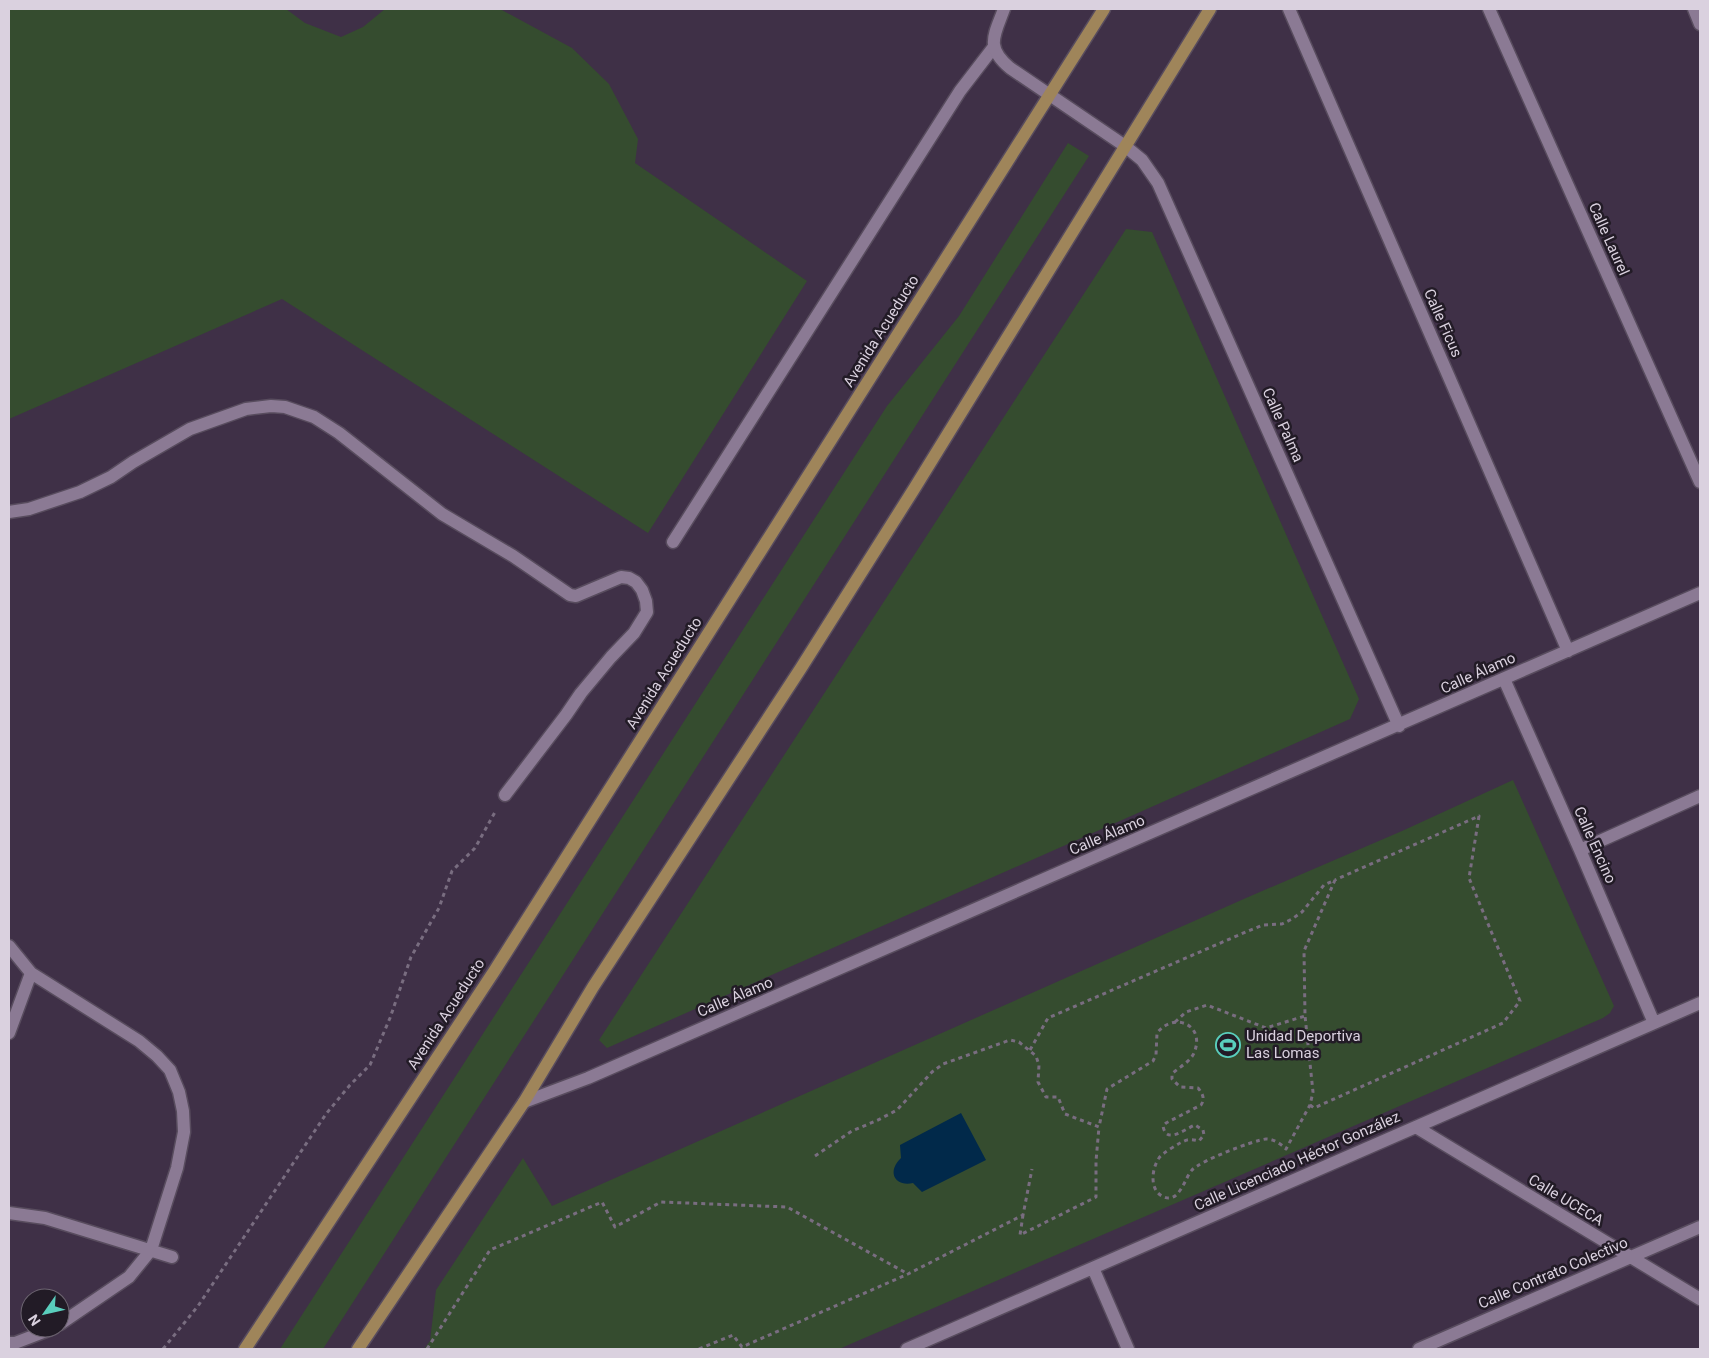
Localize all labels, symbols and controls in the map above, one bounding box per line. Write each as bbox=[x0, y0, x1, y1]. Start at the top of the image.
street label: Calle Laurel bbox=[1585, 200, 1633, 278]
street label: Avenida Acueducto bbox=[839, 272, 923, 390]
street label: Calle Ficus bbox=[1420, 286, 1466, 360]
street label: Calle Palma bbox=[1259, 385, 1307, 465]
street label: Avenida Acueducto bbox=[622, 614, 706, 732]
street label: Calle Álamo bbox=[1438, 648, 1518, 698]
street label: Calle Encino bbox=[1570, 804, 1620, 886]
street label: Calle Álamo bbox=[1067, 811, 1147, 859]
street label: Avenida Acueducto bbox=[403, 955, 489, 1073]
street label: Calle Álamo bbox=[695, 973, 775, 1021]
place label: Unidad Deportiva Las Lomas bbox=[1246, 1027, 1361, 1062]
sports icon: Unidad Deportiva Las Lomas bbox=[1215, 1032, 1241, 1058]
street label: Calle Licenciado Héctor González bbox=[1191, 1107, 1403, 1215]
street label: Calle UCECA bbox=[1525, 1171, 1607, 1230]
street label: Calle Contrato Colectivo bbox=[1476, 1233, 1630, 1313]
north arrow bbox=[20, 1288, 70, 1338]
text: N bbox=[25, 1312, 44, 1329]

